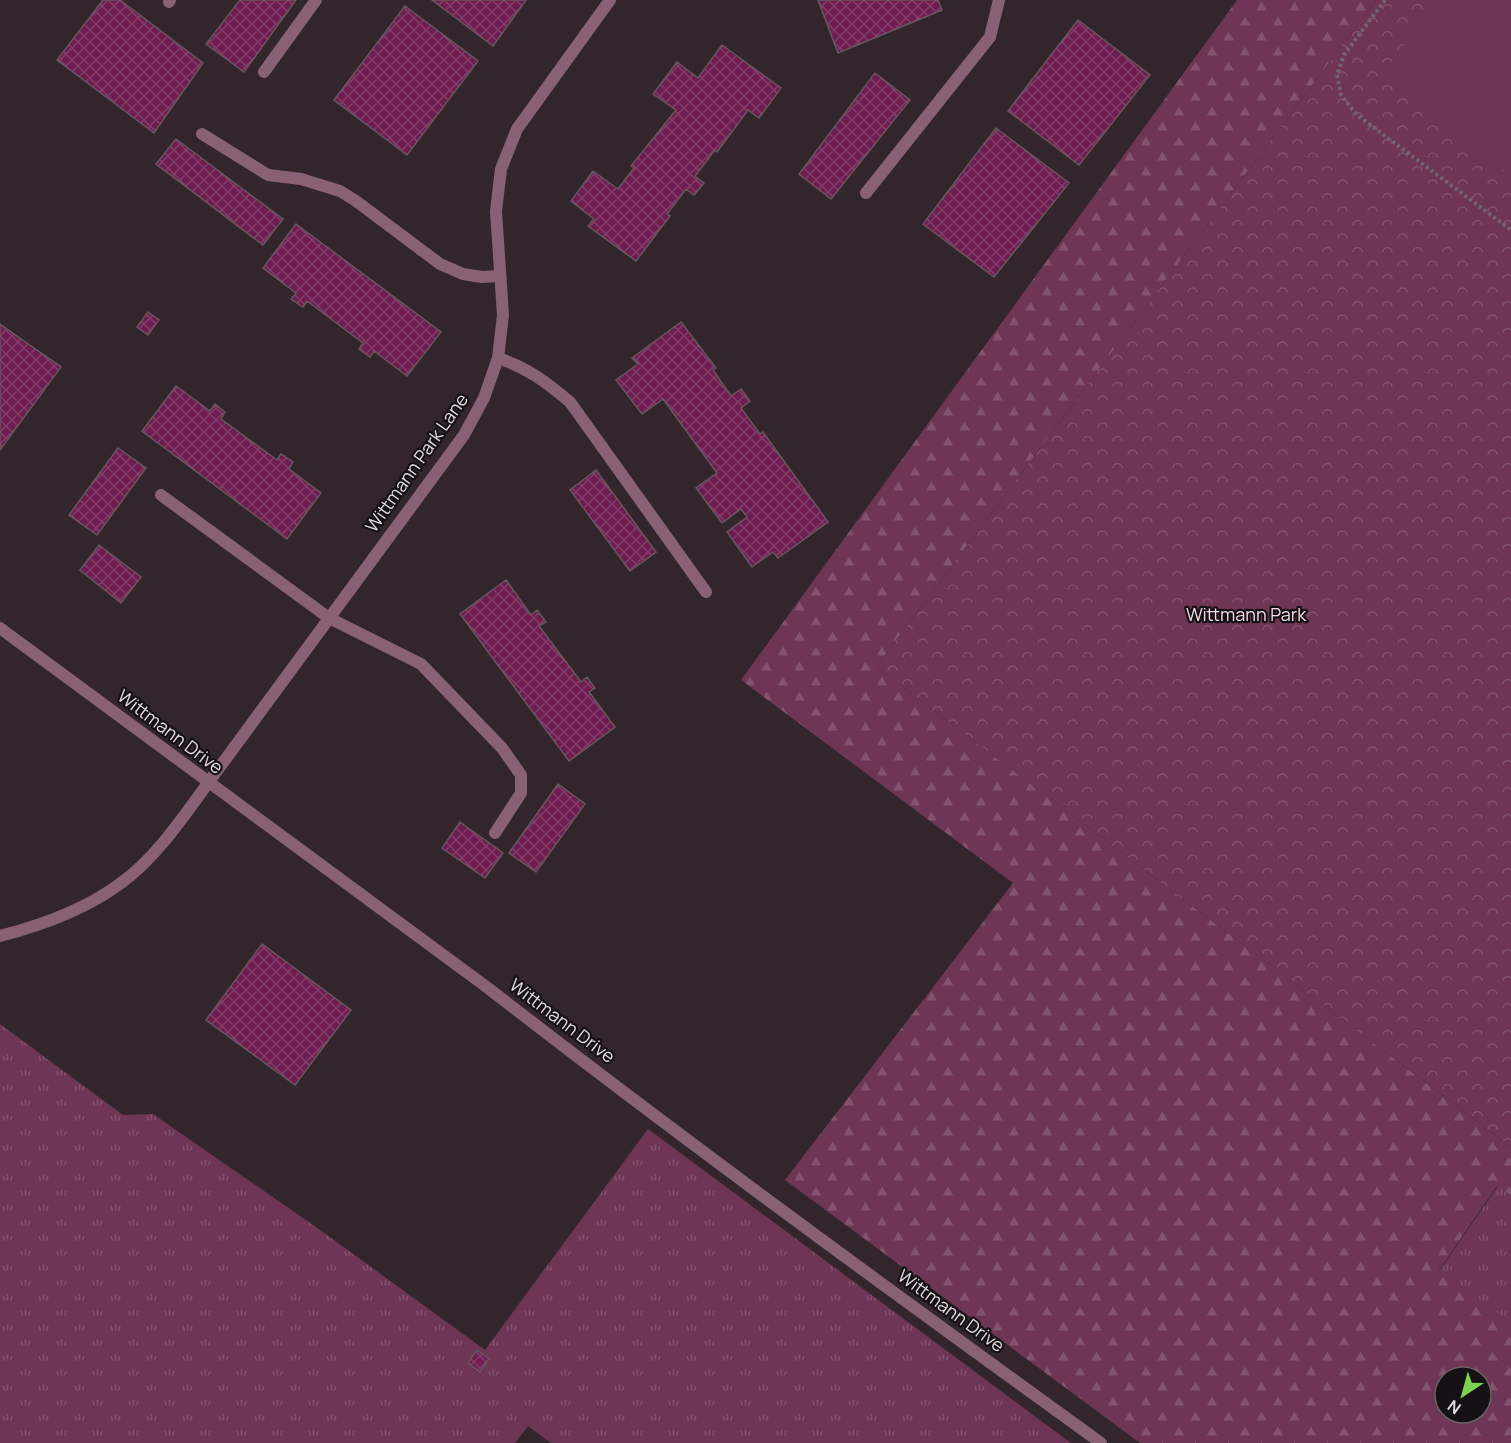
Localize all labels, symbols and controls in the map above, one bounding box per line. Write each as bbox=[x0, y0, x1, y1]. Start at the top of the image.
street label: Wittmann Park Lane bbox=[359, 388, 473, 537]
park label: Wittmann Park bbox=[1186, 602, 1307, 626]
street label: Wittmann Drive bbox=[113, 684, 228, 779]
street label: Wittmann Drive bbox=[505, 973, 620, 1068]
street label: Wittmann Drive bbox=[893, 1263, 1010, 1357]
north arrow bbox=[1433, 1365, 1493, 1425]
text: N bbox=[1443, 1395, 1465, 1419]

